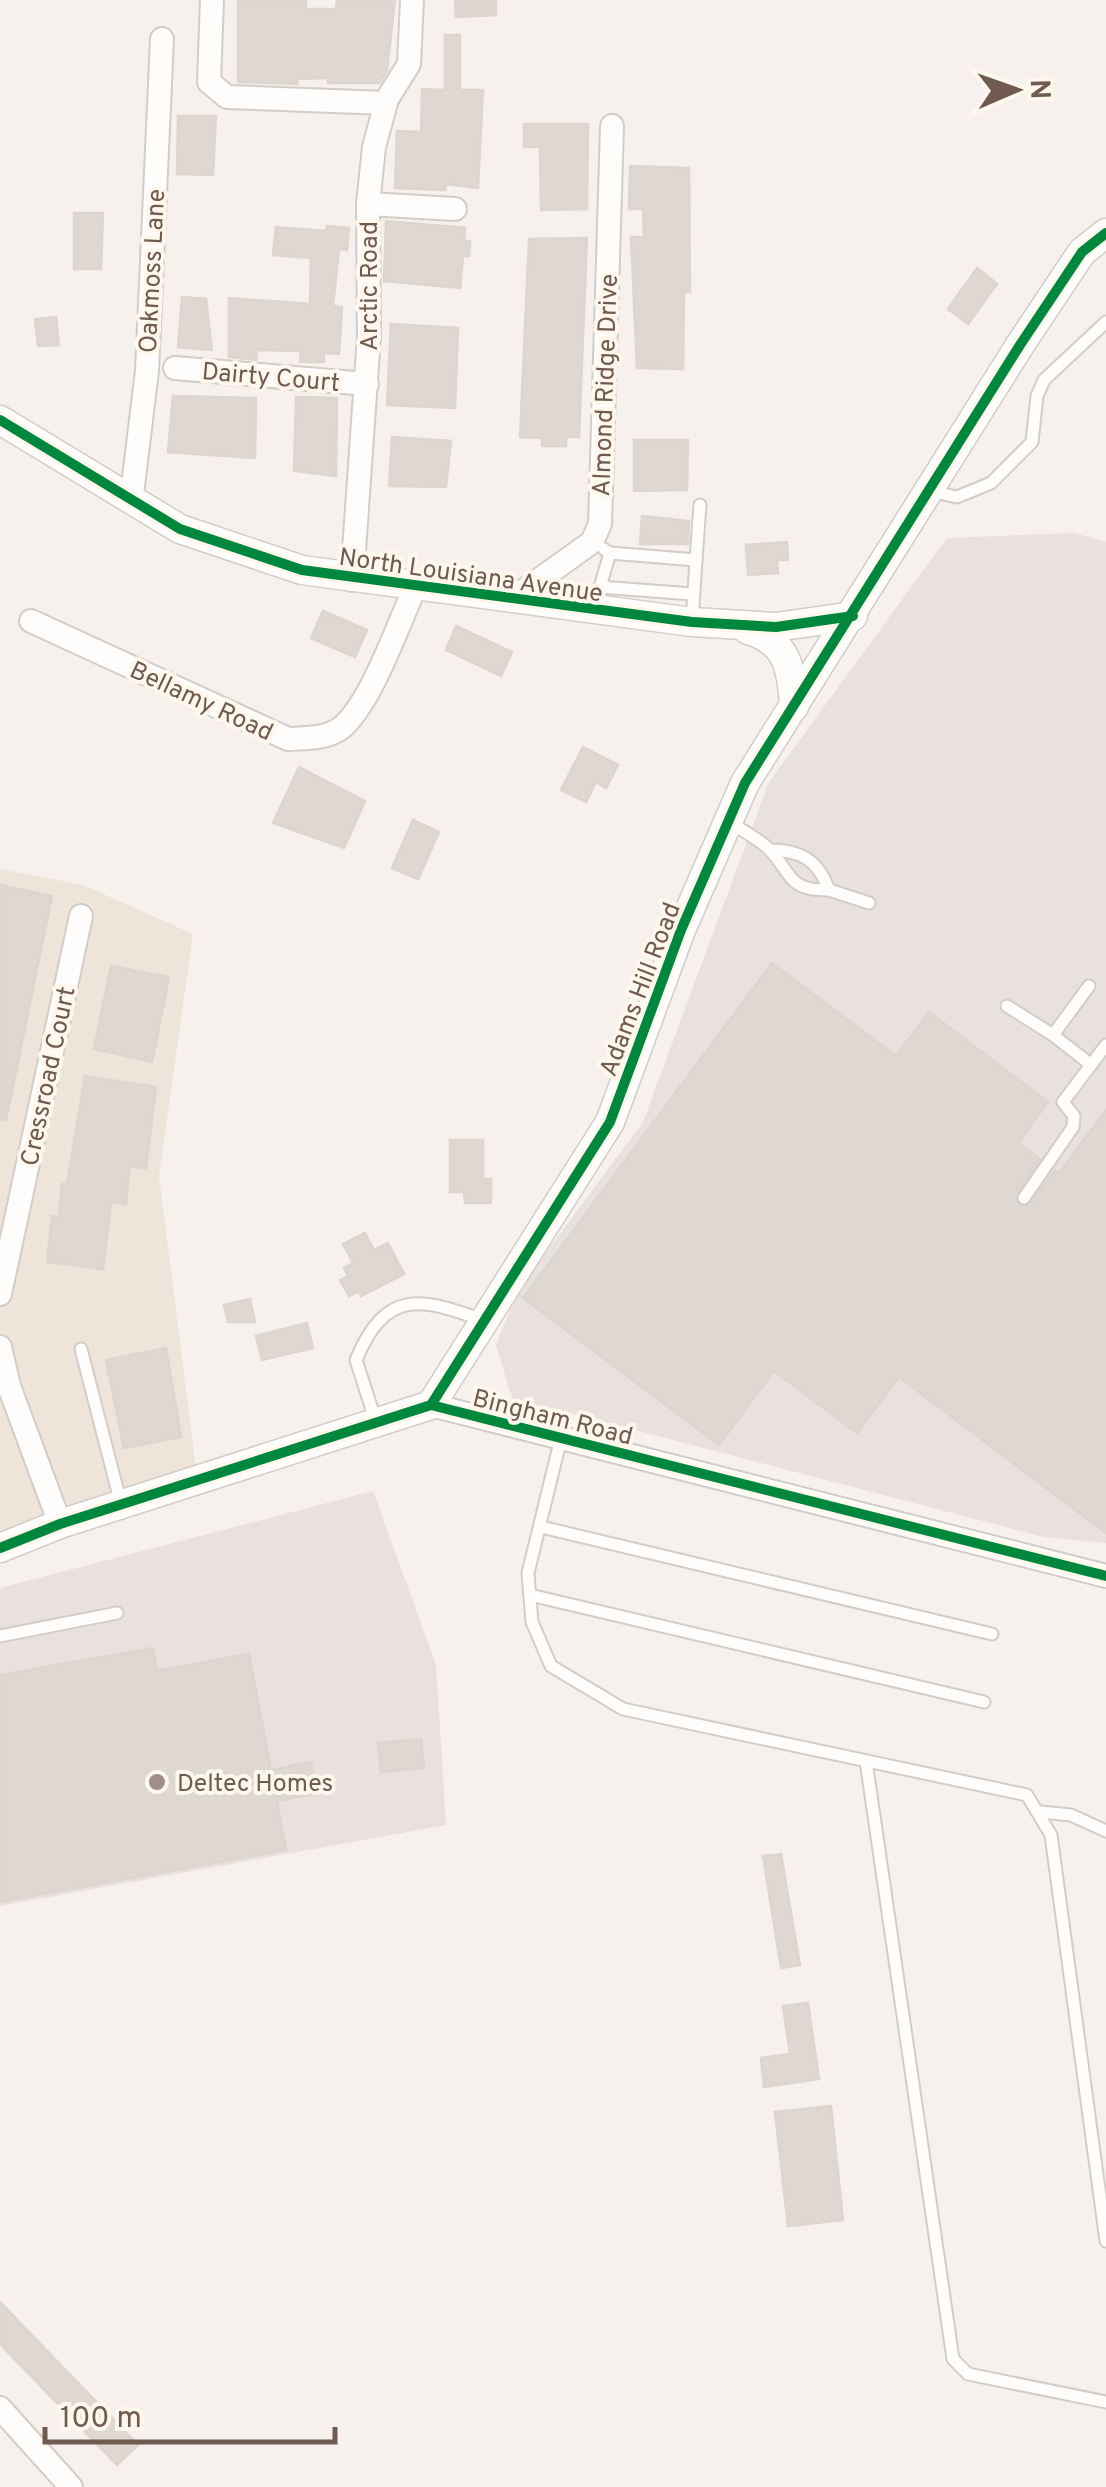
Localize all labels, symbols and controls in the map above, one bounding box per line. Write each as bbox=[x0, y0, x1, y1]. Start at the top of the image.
north arrow bbox=[966, 40, 1066, 140]
text: N bbox=[1020, 79, 1056, 100]
street label: Oakmoss Lane bbox=[134, 188, 174, 354]
street label: Arctic Road bbox=[355, 221, 387, 351]
street label: Almond Ridge Drive bbox=[587, 273, 627, 497]
street label: Dairty Court bbox=[200, 357, 341, 401]
street label: North Louisiana Avenue bbox=[337, 543, 605, 611]
street label: Bellamy Road bbox=[124, 656, 278, 750]
street label: Adams Hill Road bbox=[594, 899, 690, 1082]
street label: Cressroad Court bbox=[15, 984, 85, 1169]
street label: Bingham Road bbox=[469, 1384, 636, 1454]
place label: Deltec Homes bbox=[177, 1769, 333, 1801]
marker: Deltec Homes bbox=[146, 1771, 168, 1793]
scale bar bbox=[45, 2382, 335, 2444]
text: 100 m bbox=[60, 2401, 142, 2438]

